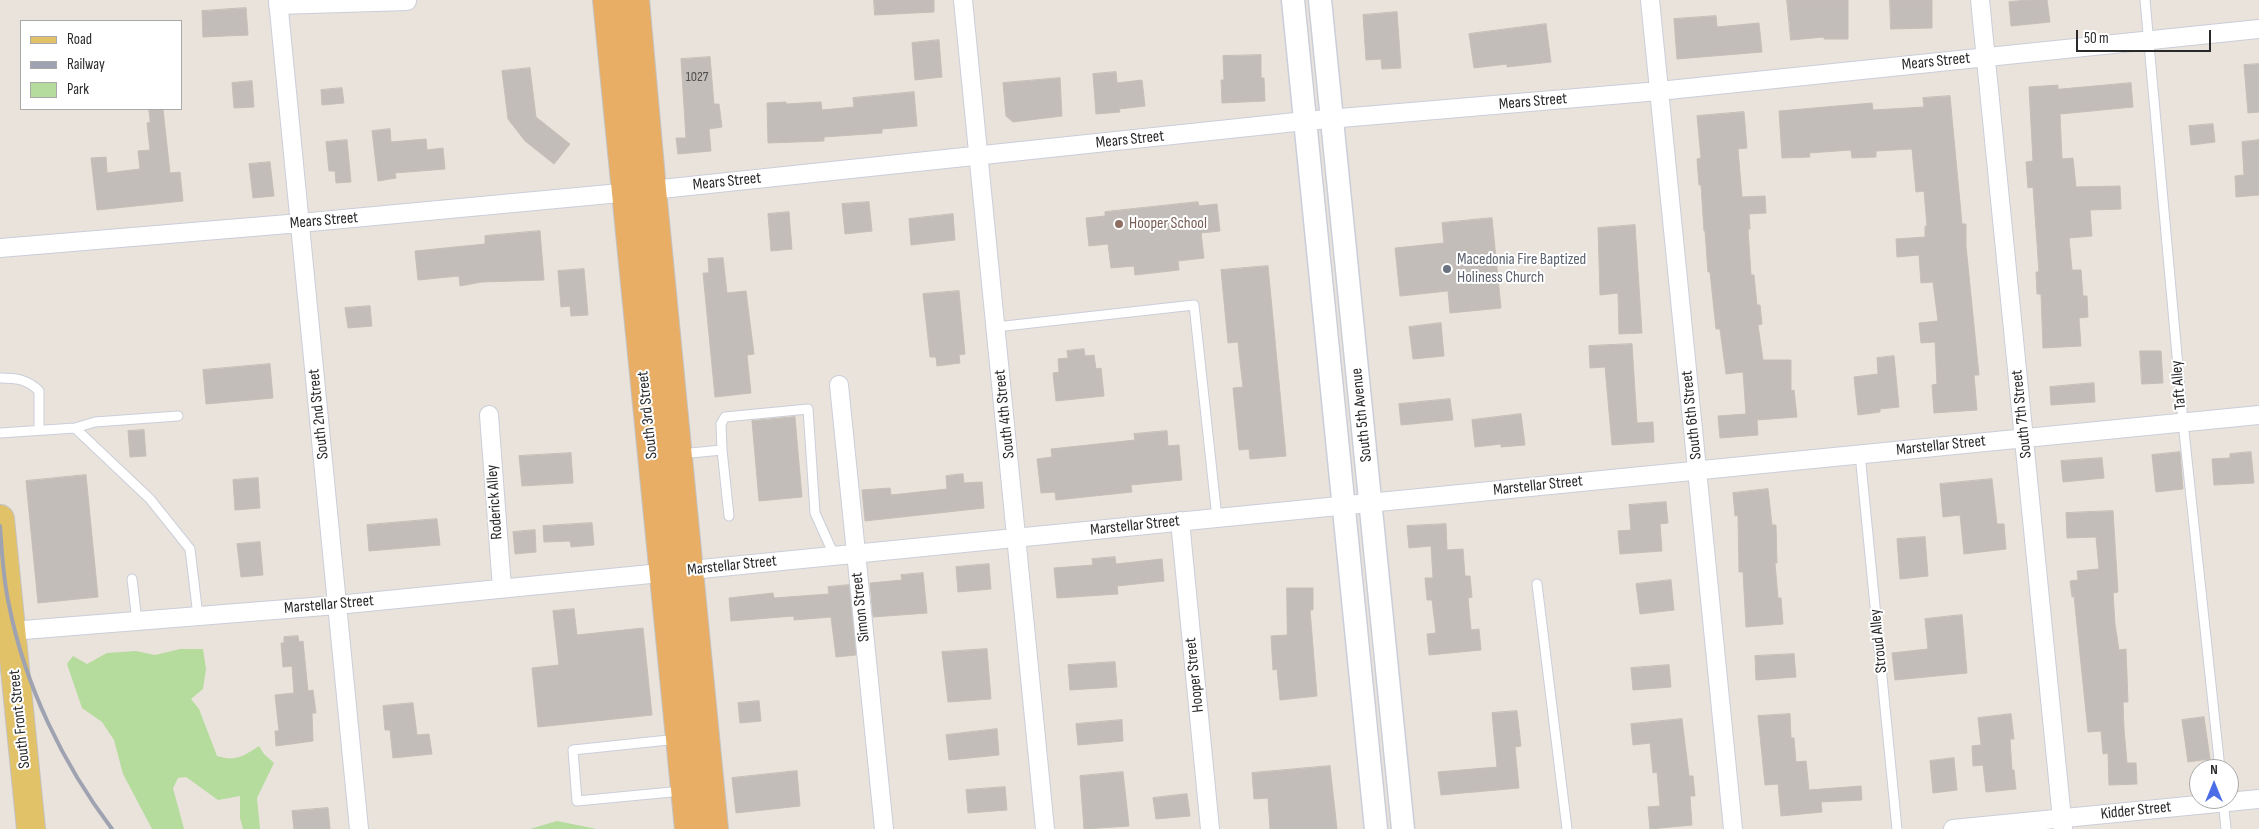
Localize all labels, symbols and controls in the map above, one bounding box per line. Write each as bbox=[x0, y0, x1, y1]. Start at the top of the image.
legend bbox=[20, 20, 182, 110]
scale bar bbox=[2079, 20, 2214, 52]
text: 50 m bbox=[2084, 29, 2109, 48]
text: Road bbox=[67, 30, 92, 49]
street label: Mears Street bbox=[1901, 49, 1971, 75]
text: Railway bbox=[67, 55, 105, 74]
house number: 1027 bbox=[686, 69, 708, 85]
text: Park bbox=[67, 80, 89, 99]
street label: Mears Street bbox=[1498, 89, 1568, 115]
street label: Mears Street bbox=[1095, 127, 1165, 153]
street label: Mears Street bbox=[692, 169, 762, 195]
street label: Mears Street bbox=[289, 208, 359, 234]
place label: Hooper School bbox=[1129, 214, 1207, 234]
marker: Hooper School bbox=[1113, 218, 1125, 230]
place label: Macedonia Fire Baptized Holiness Church bbox=[1457, 250, 1586, 288]
marker: Macedonia Fire Baptized Holiness Church bbox=[1441, 263, 1453, 275]
street label: Taft Alley bbox=[2167, 360, 2191, 410]
street label: South 5th Avenue bbox=[1348, 367, 1376, 463]
street label: South 2nd Street bbox=[305, 368, 333, 460]
street label: South 4th Street bbox=[991, 369, 1019, 459]
street label: South 6th Street bbox=[1678, 369, 1706, 461]
street label: South 7th Street bbox=[2008, 369, 2036, 459]
street label: South 3rd Street bbox=[634, 370, 662, 460]
street label: Marstellar Street bbox=[1895, 432, 1987, 460]
street label: Roderick Alley bbox=[483, 464, 507, 540]
street label: Marstellar Street bbox=[1492, 472, 1584, 500]
street label: Marstellar Street bbox=[1089, 512, 1181, 540]
street label: Marstellar Street bbox=[686, 552, 778, 580]
street label: Simon Street bbox=[848, 571, 874, 643]
street label: Marstellar Street bbox=[283, 592, 375, 618]
street label: Stroud Alley bbox=[1866, 608, 1892, 674]
street label: Hooper Street bbox=[1182, 637, 1208, 713]
street label: South Front Street bbox=[5, 668, 35, 770]
north arrow bbox=[2189, 759, 2239, 809]
text: N bbox=[2210, 761, 2218, 778]
street label: Kidder Street bbox=[2100, 798, 2172, 824]

